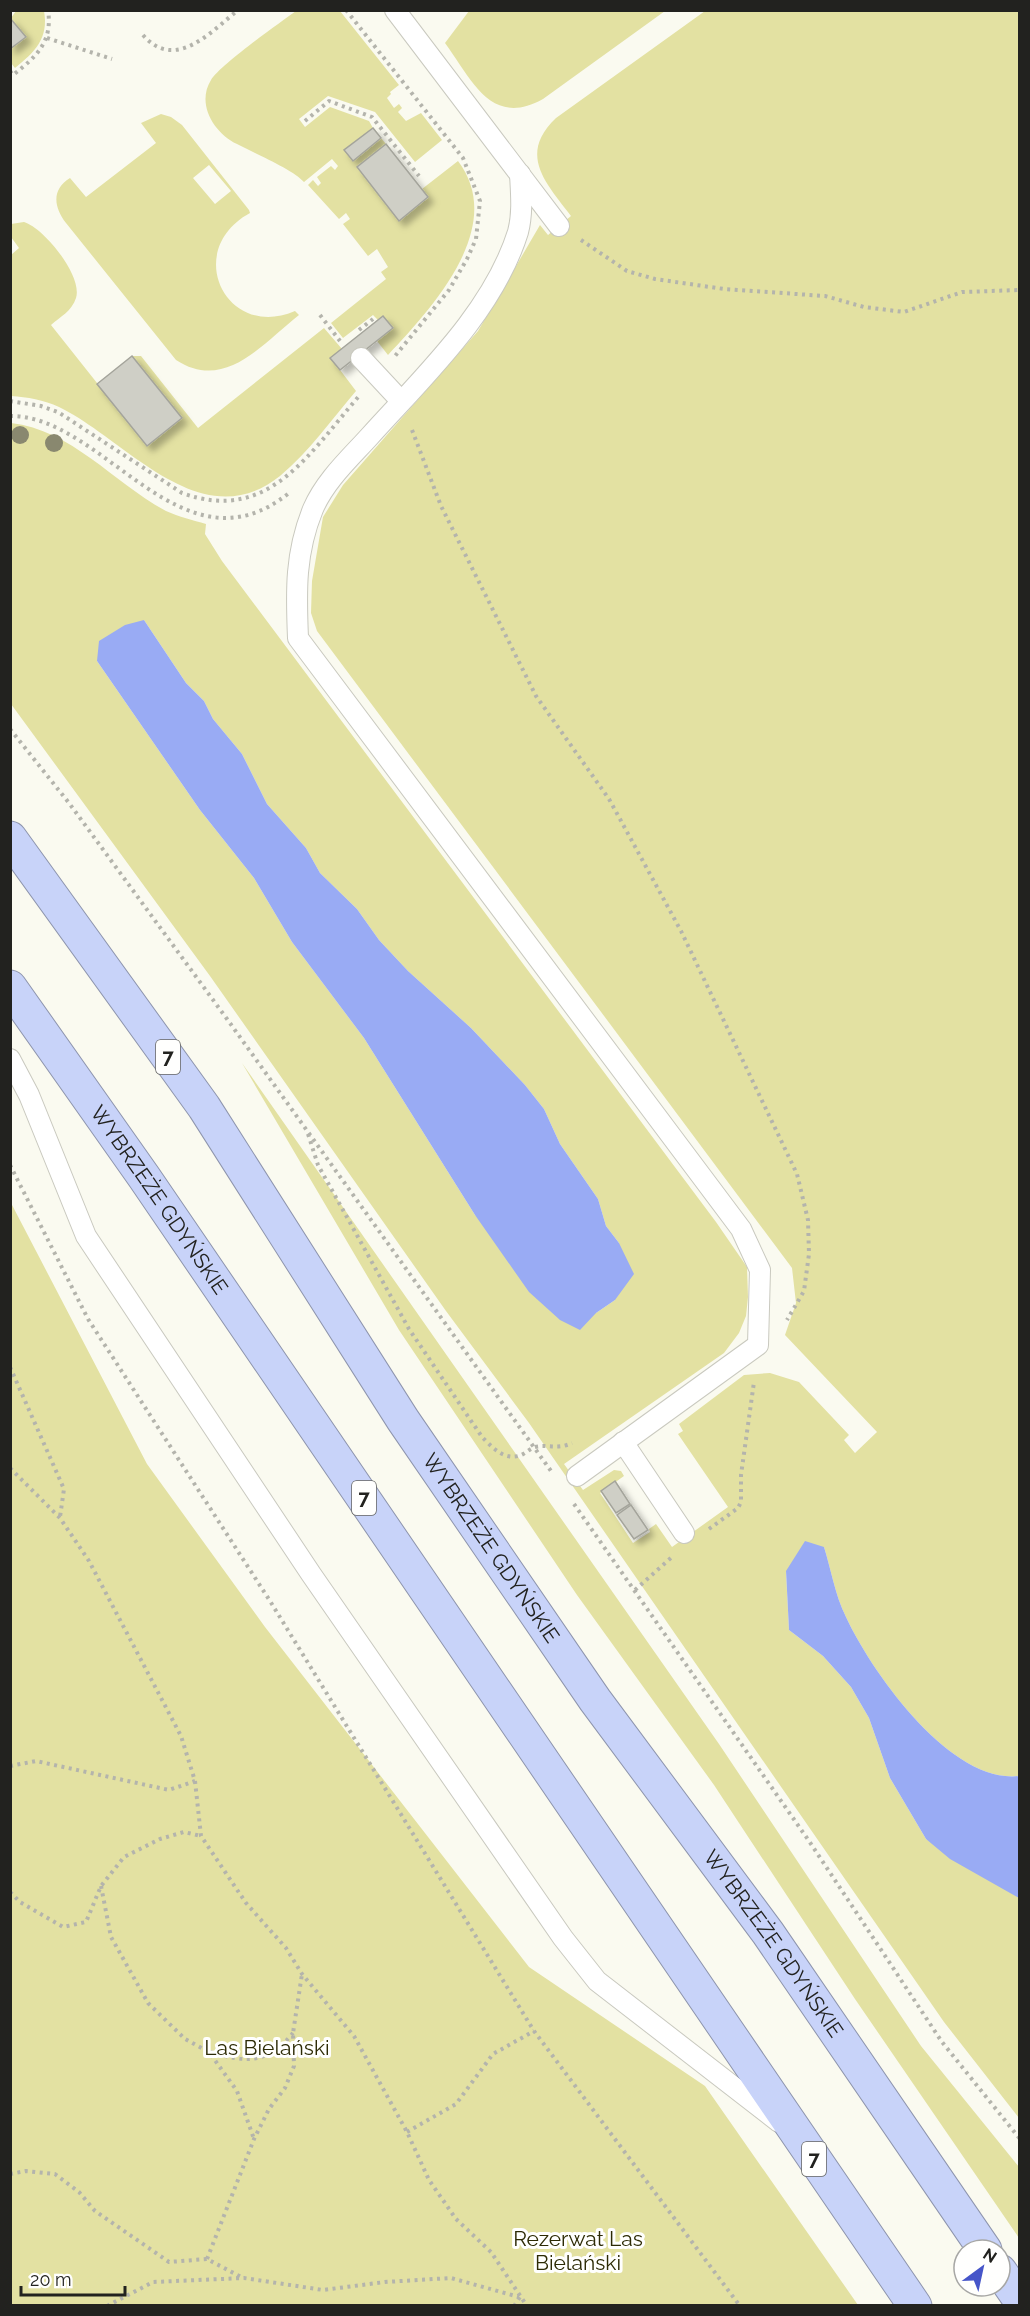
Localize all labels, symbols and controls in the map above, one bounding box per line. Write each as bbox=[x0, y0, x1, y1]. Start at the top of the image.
road number: 7 bbox=[156, 1040, 180, 1074]
street label: WYBRZEŻE GDYŃSKIE bbox=[85, 1100, 233, 1299]
street label: WYBRZEŻE GDYŃSKIE bbox=[418, 1448, 565, 1647]
road number: 7 bbox=[352, 1481, 376, 1515]
street label: WYBRZEŻE GDYŃSKIE bbox=[699, 1845, 849, 2042]
park label: Las Bielański bbox=[204, 2035, 330, 2060]
road number: 7 bbox=[802, 2142, 826, 2176]
park label: Rezerwat Las Bielański bbox=[513, 2226, 643, 2275]
north arrow bbox=[952, 2238, 1012, 2298]
text: N bbox=[980, 2245, 1000, 2267]
scale bar bbox=[21, 2259, 124, 2297]
text: 20 m bbox=[30, 2269, 72, 2290]

